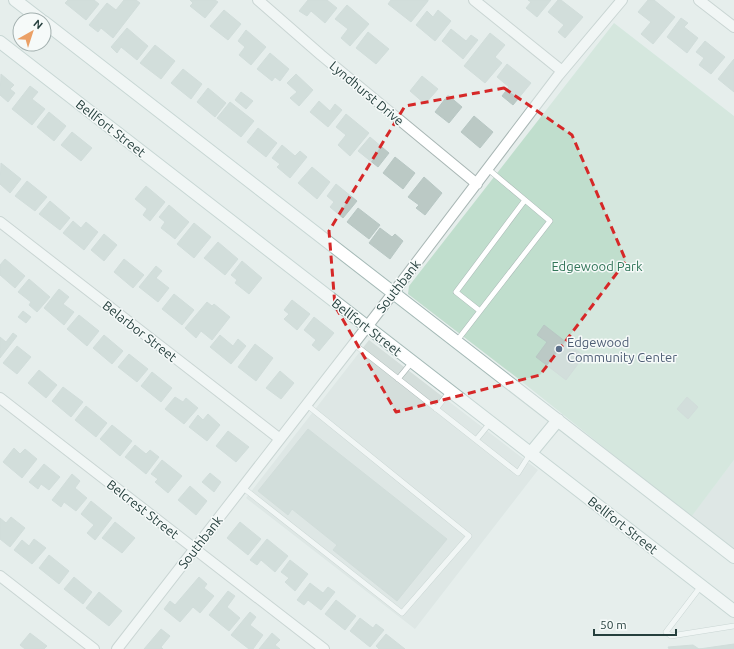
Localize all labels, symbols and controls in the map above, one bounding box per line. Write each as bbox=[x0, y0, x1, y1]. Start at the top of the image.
north arrow bbox=[12, 12, 52, 52]
text: N bbox=[31, 17, 45, 31]
street label: Lyndhurst Drive bbox=[327, 58, 407, 128]
street label: Bellfort Street bbox=[74, 97, 148, 159]
street label: Southbank bbox=[373, 257, 423, 315]
park label: Edgewood Park bbox=[551, 259, 643, 273]
street label: Bellfort Street bbox=[330, 296, 404, 358]
street label: Belarbor Street bbox=[100, 298, 180, 364]
place label: Edgewood Community Center bbox=[567, 335, 677, 364]
marker: Edgewood Community Center bbox=[554, 344, 564, 354]
street label: Belcrest Street bbox=[104, 477, 182, 541]
street label: Bellfort Street bbox=[586, 494, 660, 556]
street label: Southbank bbox=[175, 513, 225, 571]
scale bar bbox=[594, 611, 676, 637]
text: 50 m bbox=[600, 618, 627, 631]

